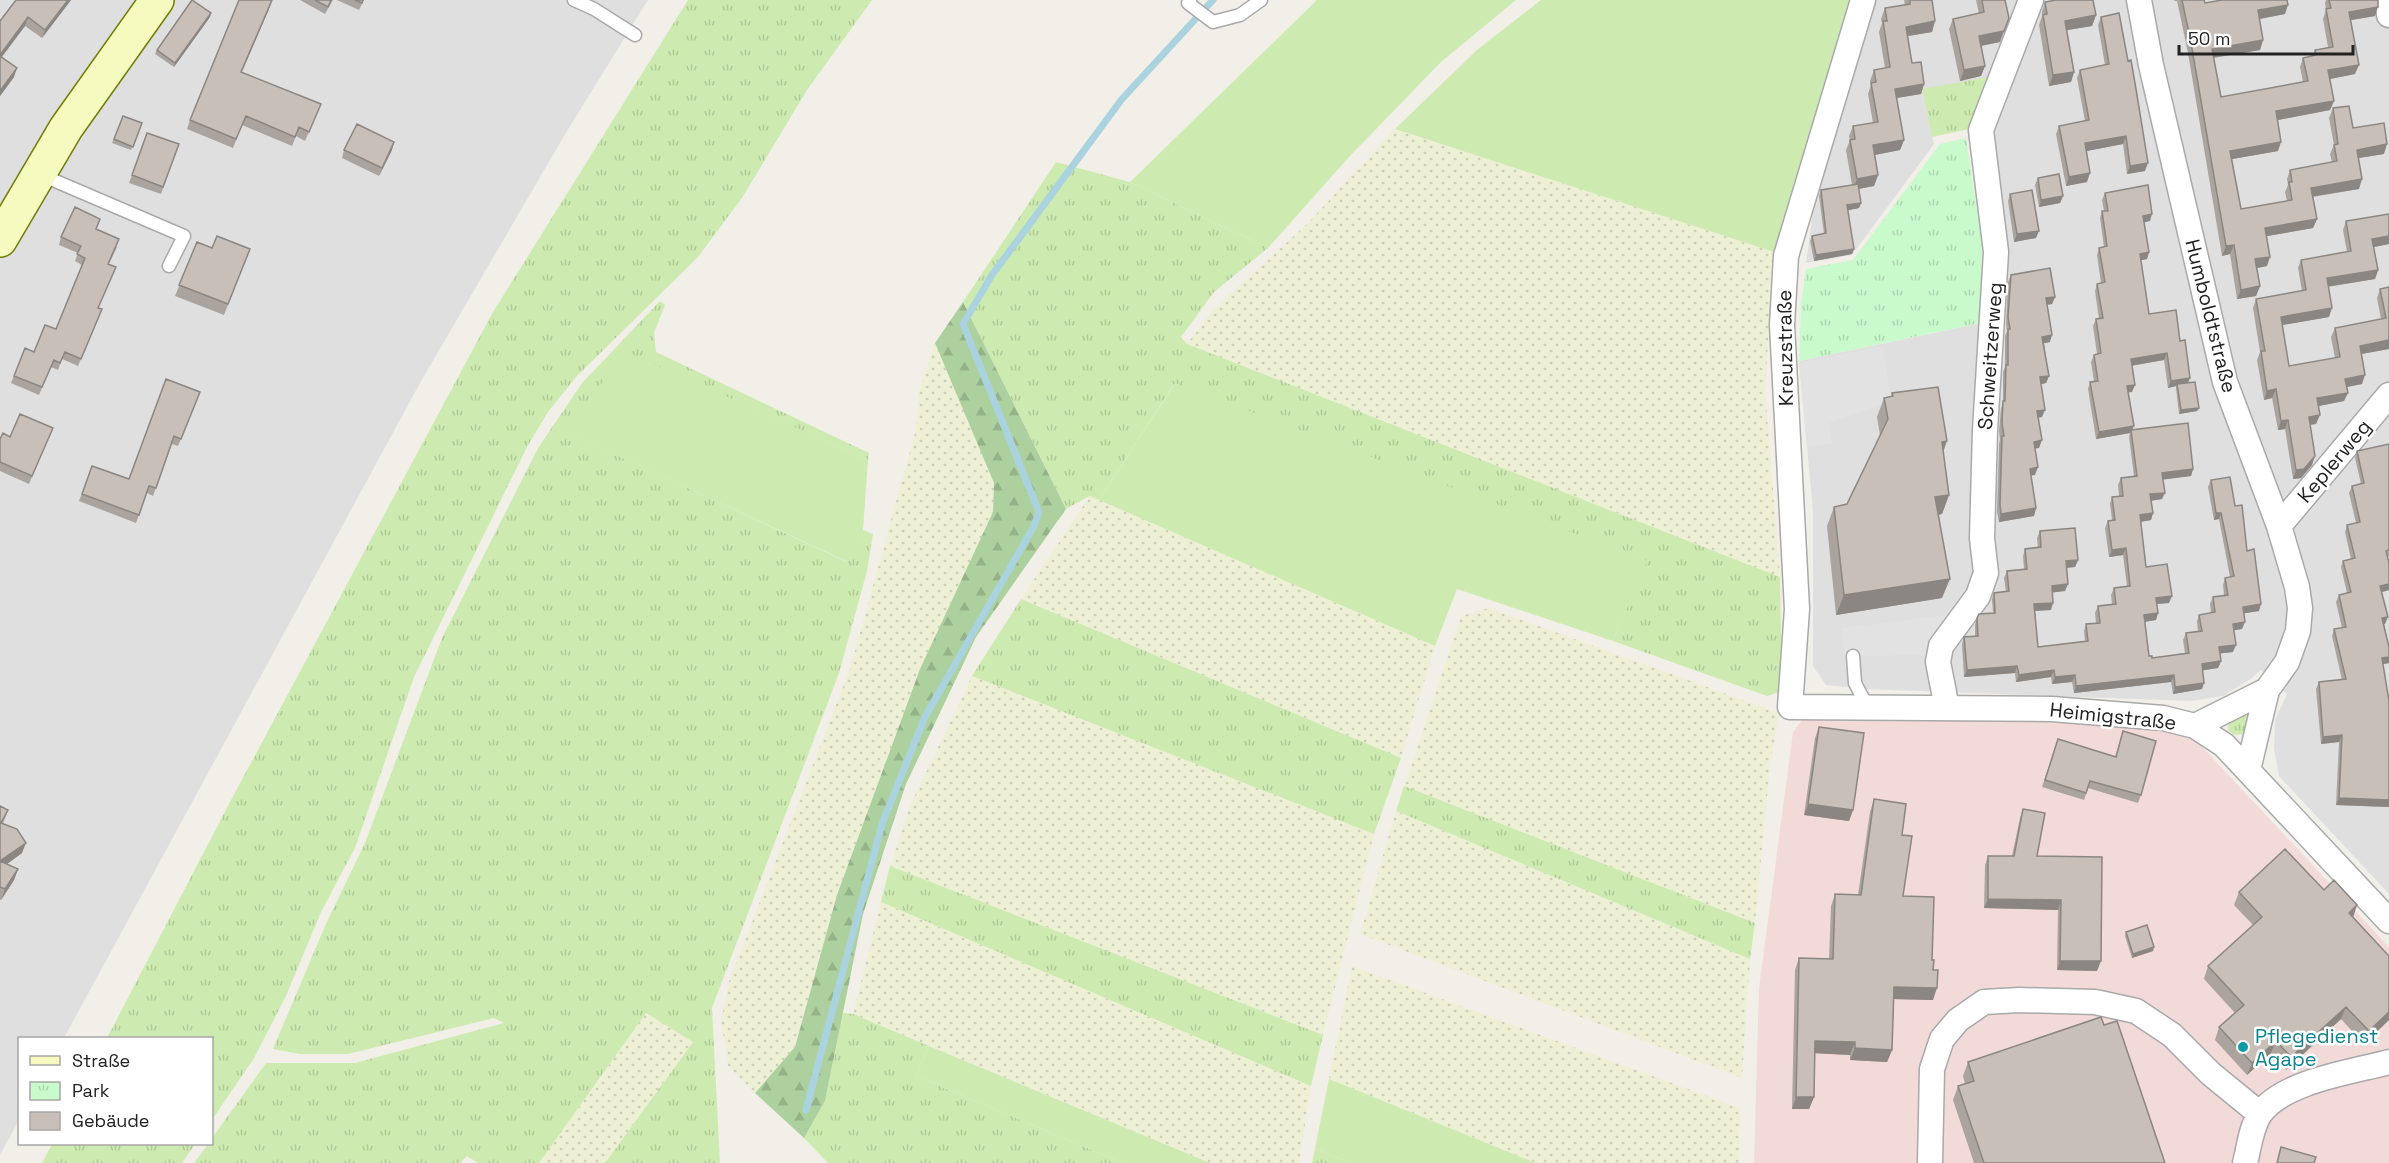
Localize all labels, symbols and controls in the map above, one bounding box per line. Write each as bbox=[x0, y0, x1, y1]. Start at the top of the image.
scale bar bbox=[2179, 18, 2353, 56]
text: 50 m bbox=[2188, 27, 2230, 50]
street label: Humboldtstraße bbox=[2179, 236, 2243, 396]
street label: Schweitzerweg bbox=[1972, 281, 2008, 431]
street label: Kreuzstraße bbox=[1771, 290, 1799, 406]
street label: Keplerweg bbox=[2291, 414, 2377, 508]
street label: Heimigstraße bbox=[2048, 696, 2178, 736]
place label: Pflegedienst Agape bbox=[2255, 1023, 2378, 1072]
legend bbox=[18, 1037, 213, 1145]
marker: Pflegedienst Agape bbox=[2236, 1040, 2250, 1054]
text: Straße bbox=[72, 1049, 130, 1072]
text: Park bbox=[72, 1079, 110, 1102]
text: Gebäude bbox=[72, 1109, 150, 1132]

